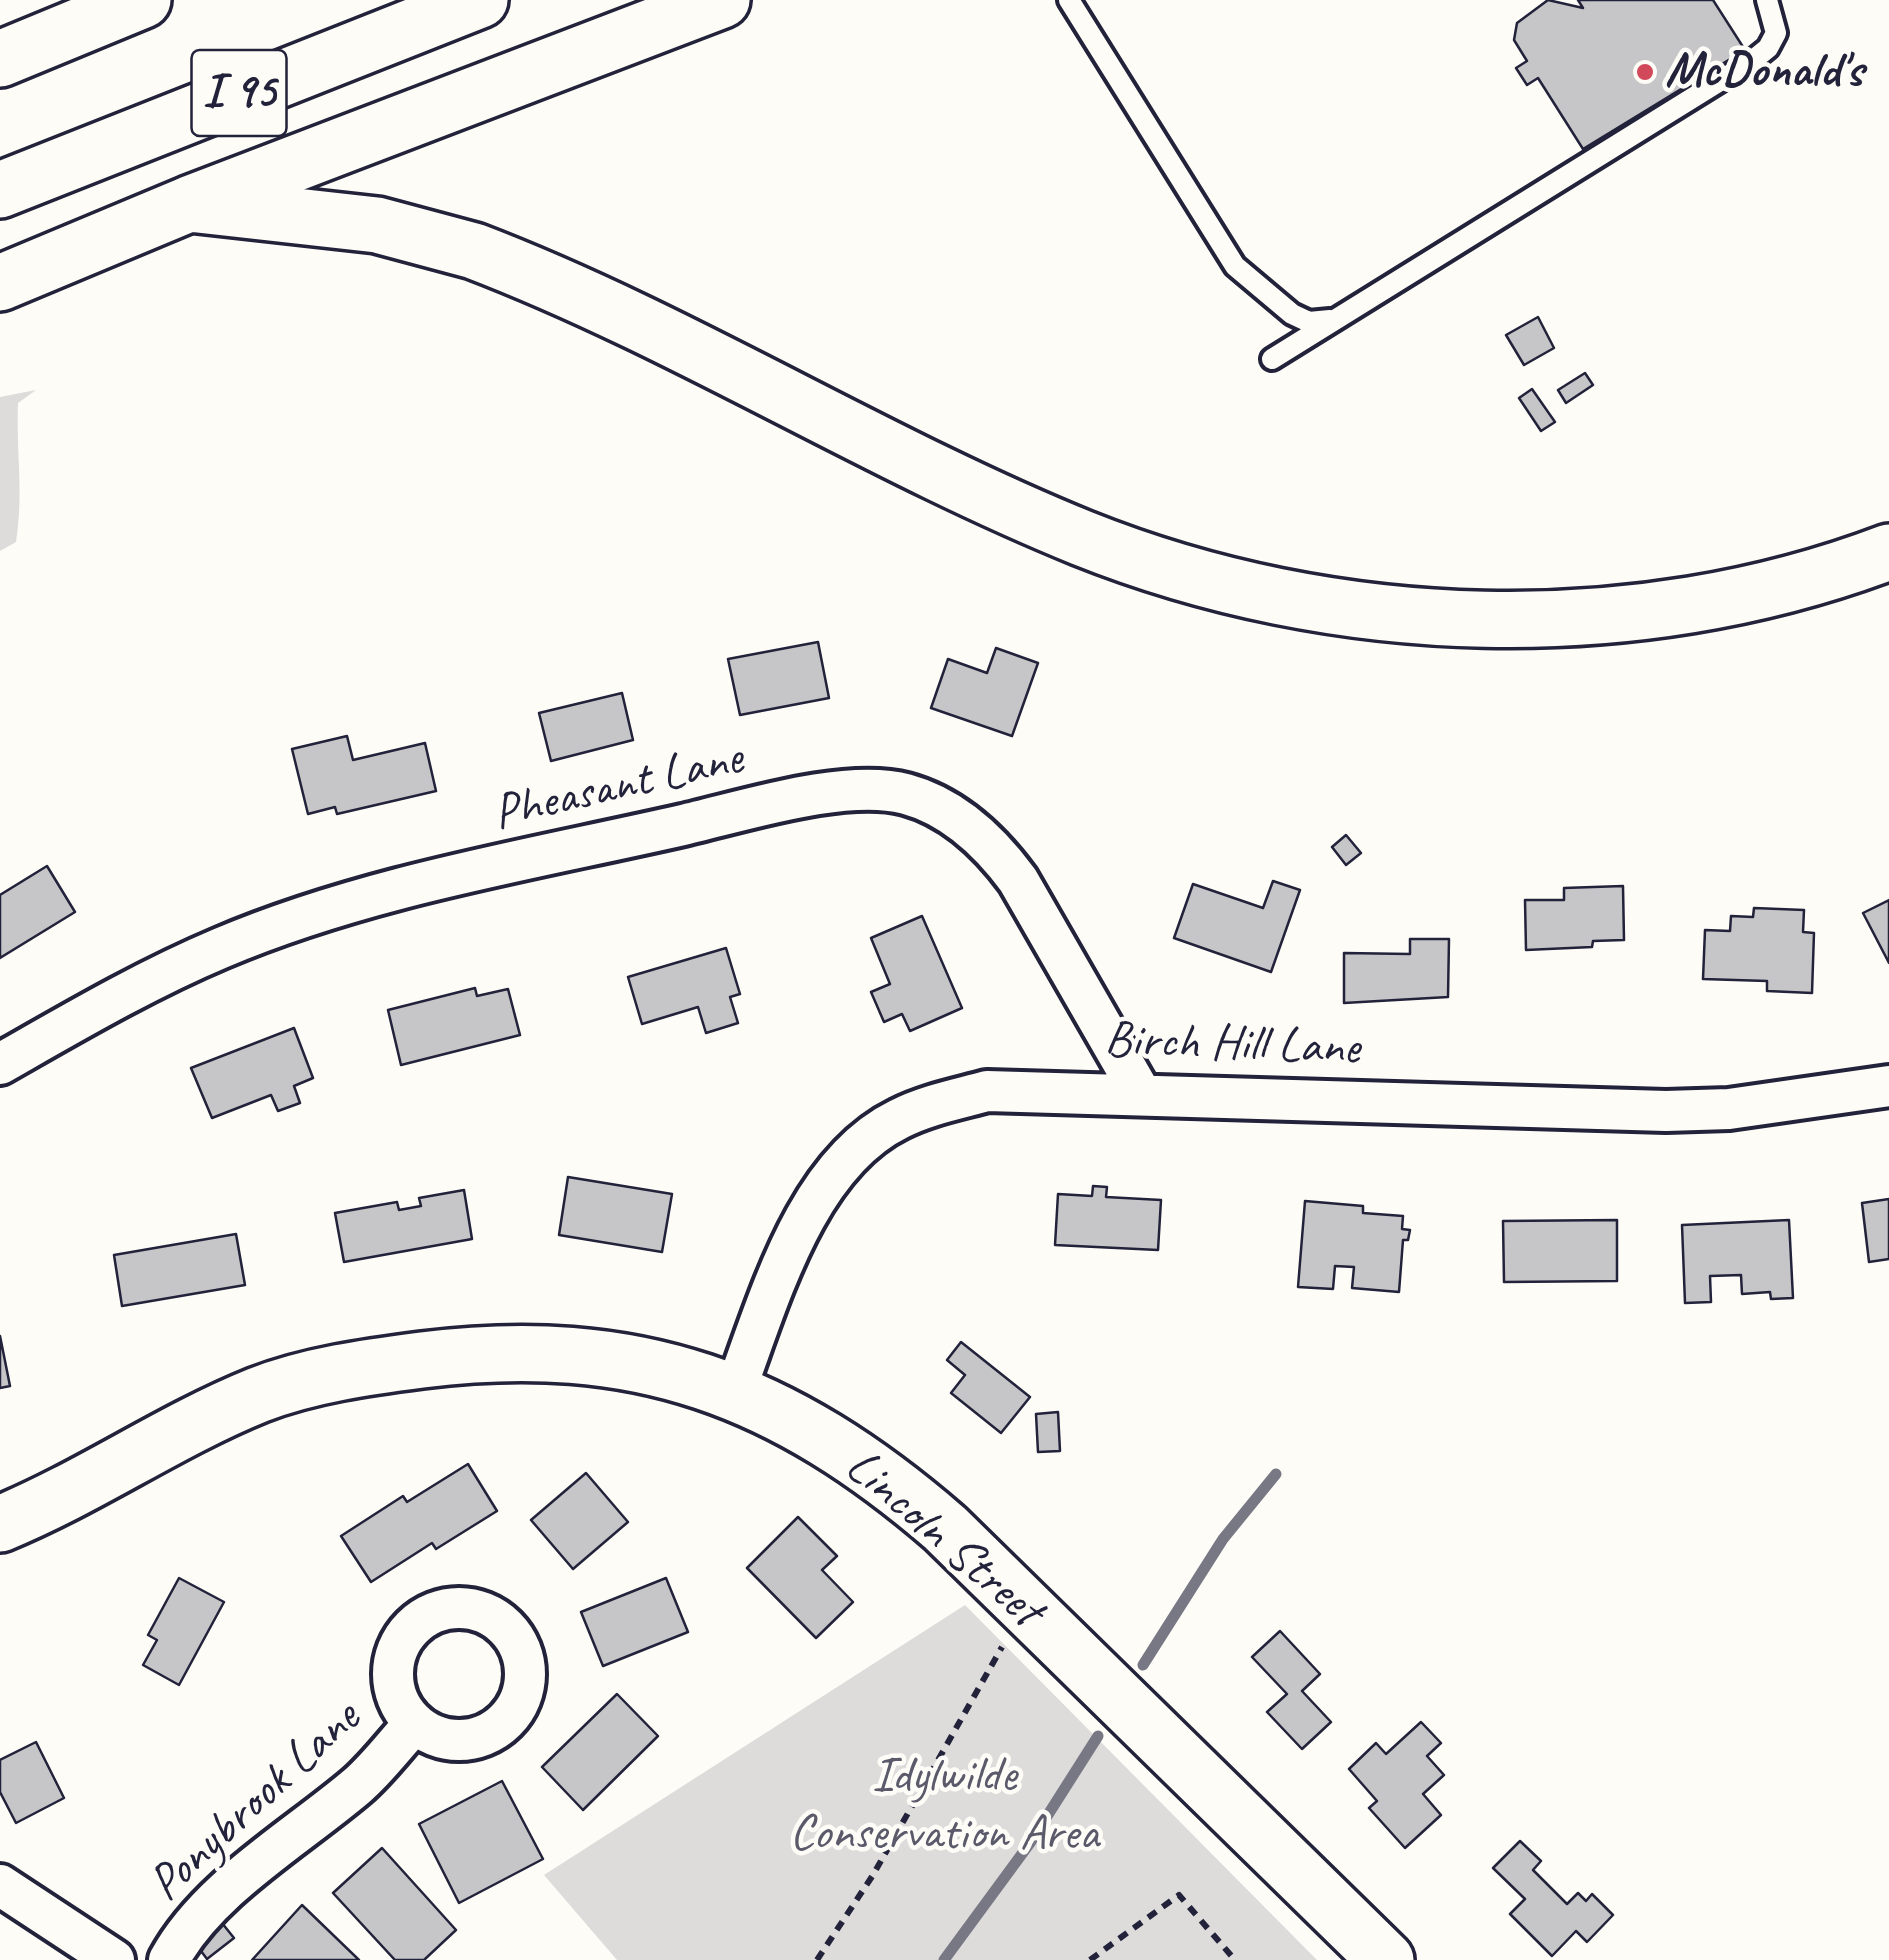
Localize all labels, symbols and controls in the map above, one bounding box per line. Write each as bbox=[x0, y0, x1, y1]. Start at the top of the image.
place label: McDonald's bbox=[1665, 42, 1863, 102]
road number: I 95 bbox=[192, 50, 286, 136]
marker: McDonald's bbox=[1634, 61, 1656, 83]
street label: Pheasant Lane bbox=[488, 729, 748, 845]
street label: Birch Hill Lane bbox=[1103, 1011, 1361, 1079]
street label: Lincoln Street bbox=[832, 1437, 1054, 1641]
street label: Ponybrook Lane bbox=[137, 1689, 373, 1915]
park label: Idylwilde Conservation Area bbox=[789, 1747, 1099, 1864]

